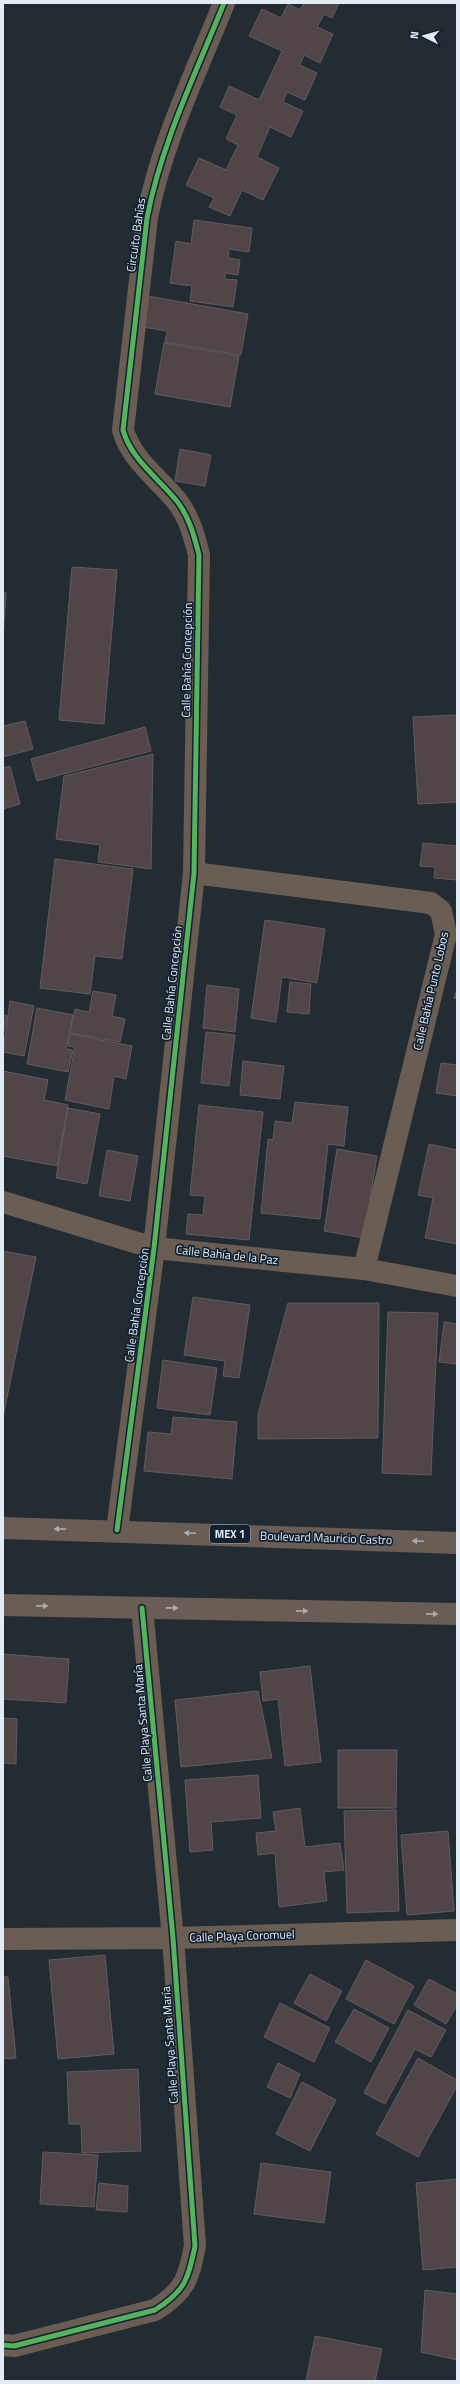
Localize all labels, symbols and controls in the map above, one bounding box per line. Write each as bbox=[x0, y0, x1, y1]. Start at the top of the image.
north arrow bbox=[404, 16, 444, 56]
text: N bbox=[406, 30, 422, 40]
street label: Circuito Bahías bbox=[121, 196, 150, 273]
street label: Calle Bahía Concepción bbox=[176, 602, 197, 718]
street label: Calle Bahía Concepción bbox=[156, 925, 187, 1041]
street label: Calle Bahía Punto Lobos bbox=[408, 929, 454, 1052]
street label: Calle Bahía de la Paz bbox=[175, 1240, 279, 1269]
street label: Calle Bahía Concepción bbox=[119, 1247, 154, 1363]
road number: MEX 1 bbox=[210, 1525, 250, 1543]
one-way arrow bbox=[53, 1526, 66, 1532]
street label: Boulevard Mauricio Castro bbox=[260, 1526, 392, 1549]
one-way arrow bbox=[183, 1530, 196, 1536]
one-way arrow bbox=[412, 1538, 424, 1545]
one-way arrow bbox=[36, 1602, 48, 1609]
one-way arrow bbox=[166, 1605, 178, 1612]
one-way arrow bbox=[296, 1608, 309, 1614]
one-way arrow bbox=[426, 1611, 439, 1617]
street label: Calle Playa Santa María bbox=[128, 1664, 157, 1782]
street label: Calle Playa Coromuel bbox=[189, 1924, 295, 1947]
street label: Calle Playa Santa María bbox=[156, 1986, 183, 2104]

